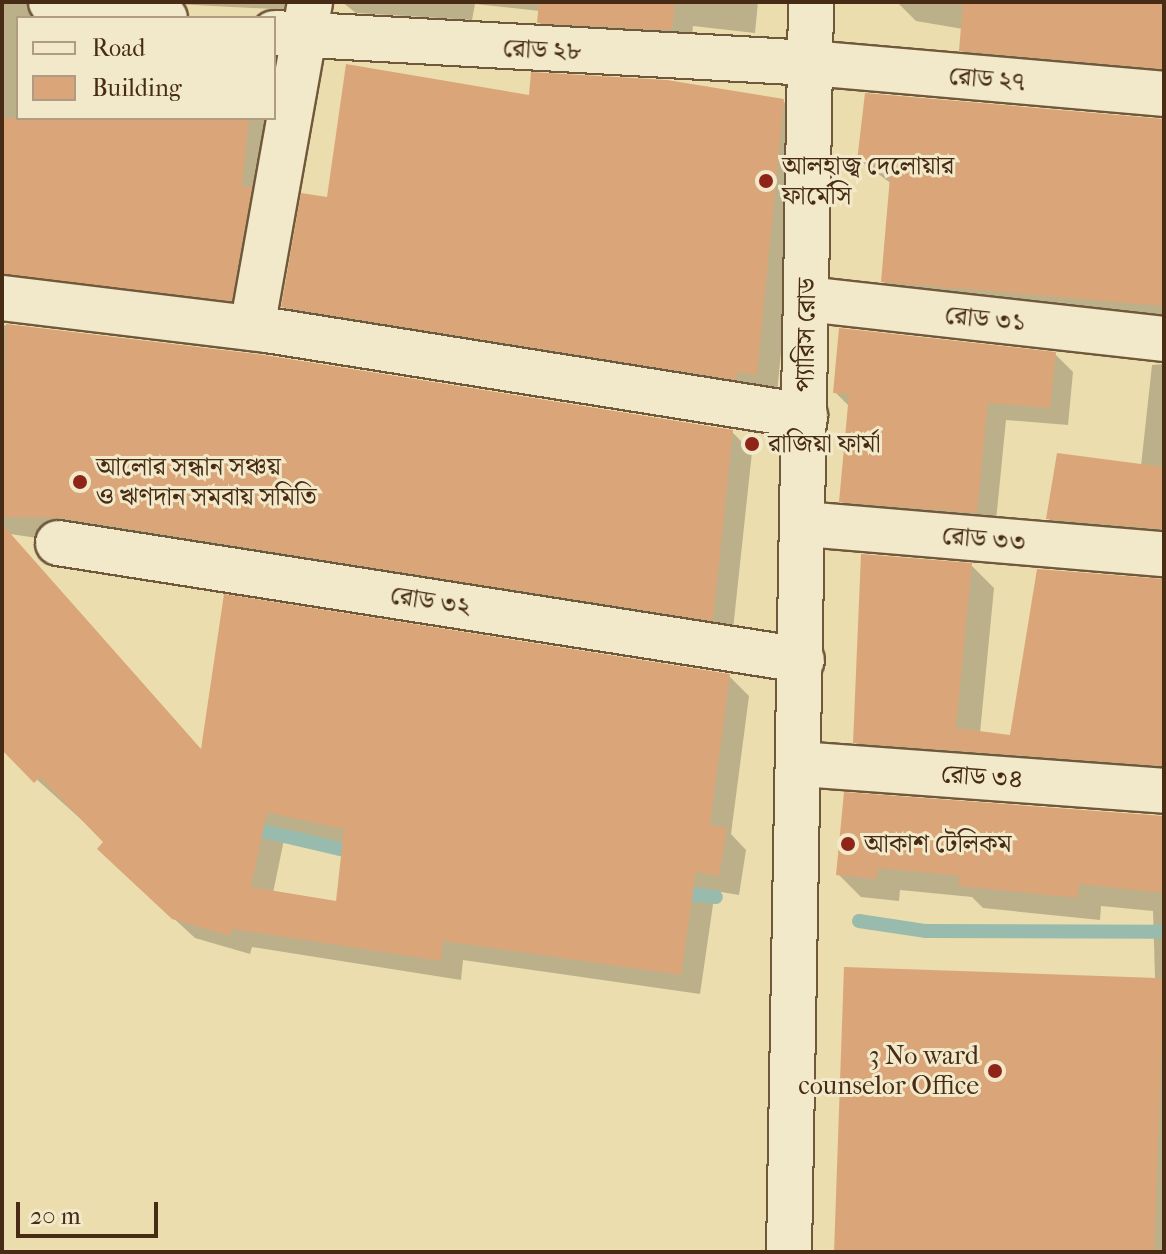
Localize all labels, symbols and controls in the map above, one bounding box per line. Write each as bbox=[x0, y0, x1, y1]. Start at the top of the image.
legend bbox=[16, 16, 276, 120]
street label: রোড ২৮ bbox=[502, 32, 582, 68]
text: Road bbox=[92, 34, 145, 62]
street label: রোড ২৭ bbox=[947, 60, 1027, 98]
text: Building bbox=[92, 74, 182, 102]
place label: আলহাজ্ব দেলোয়ার ফার্মেসি bbox=[782, 150, 954, 212]
marker: আলহাজ্ব দেলোয়ার ফার্মেসি bbox=[757, 172, 775, 190]
street label: প্যারিস রোড bbox=[789, 278, 823, 392]
street label: রোড ৩১ bbox=[943, 299, 1027, 339]
place label: রাজিয়া ফার্মা bbox=[768, 428, 881, 460]
marker: রাজিয়া ফার্মা bbox=[743, 435, 761, 453]
place label: আলোর সন্ধান সঞ্চয় ও ঋণদান সমবায় সমিতি bbox=[96, 451, 317, 512]
marker: আলোর সন্ধান সঞ্চয় ও ঋণদান সমবায় সমিতি bbox=[71, 473, 89, 491]
street label: রোড ৩৩ bbox=[940, 520, 1028, 558]
street label: রোড ৩২ bbox=[388, 579, 472, 623]
street label: রোড ৩৪ bbox=[940, 759, 1024, 795]
place label: আকাশ টেলিকম bbox=[864, 828, 1012, 860]
marker: আকাশ টেলিকম bbox=[839, 835, 857, 853]
place label: 3 No ward counselor Office bbox=[798, 1040, 979, 1102]
marker: 3 No ward counselor Office bbox=[986, 1062, 1004, 1080]
scale bar bbox=[20, 1186, 162, 1236]
text: 20 m bbox=[30, 1202, 81, 1230]

